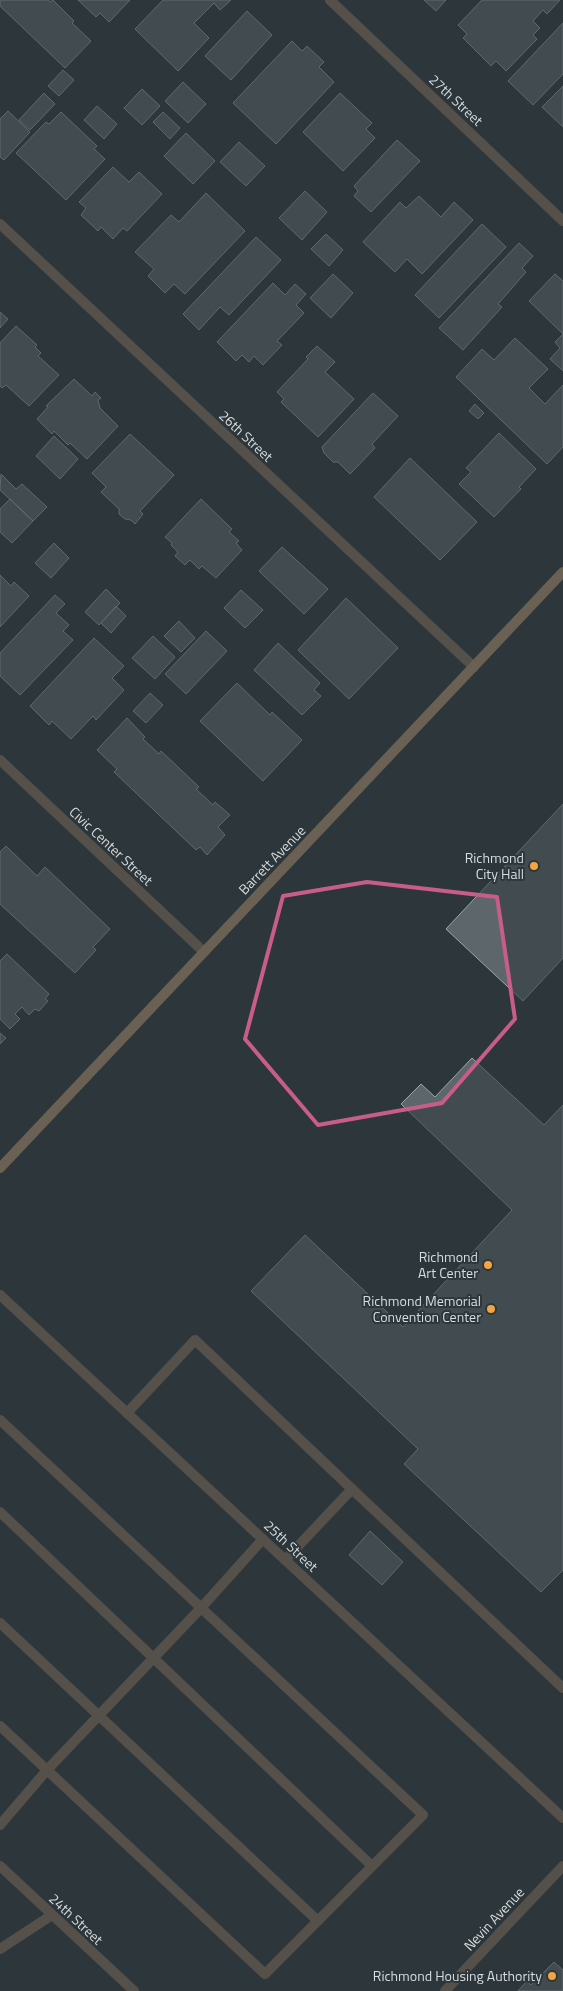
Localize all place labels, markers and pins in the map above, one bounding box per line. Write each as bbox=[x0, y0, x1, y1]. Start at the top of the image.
place label: Richmond City Hall bbox=[465, 847, 524, 884]
marker: Richmond City Hall bbox=[528, 860, 540, 872]
place label: Richmond Art Center bbox=[418, 1246, 478, 1283]
marker: Richmond Art Center bbox=[482, 1259, 494, 1271]
place label: Richmond Memorial Convention Center bbox=[363, 1290, 481, 1327]
marker: Richmond Memorial Convention Center bbox=[485, 1303, 497, 1315]
place label: Richmond Housing Authority bbox=[373, 1965, 542, 1986]
marker: Richmond Housing Authority bbox=[546, 1970, 558, 1982]

